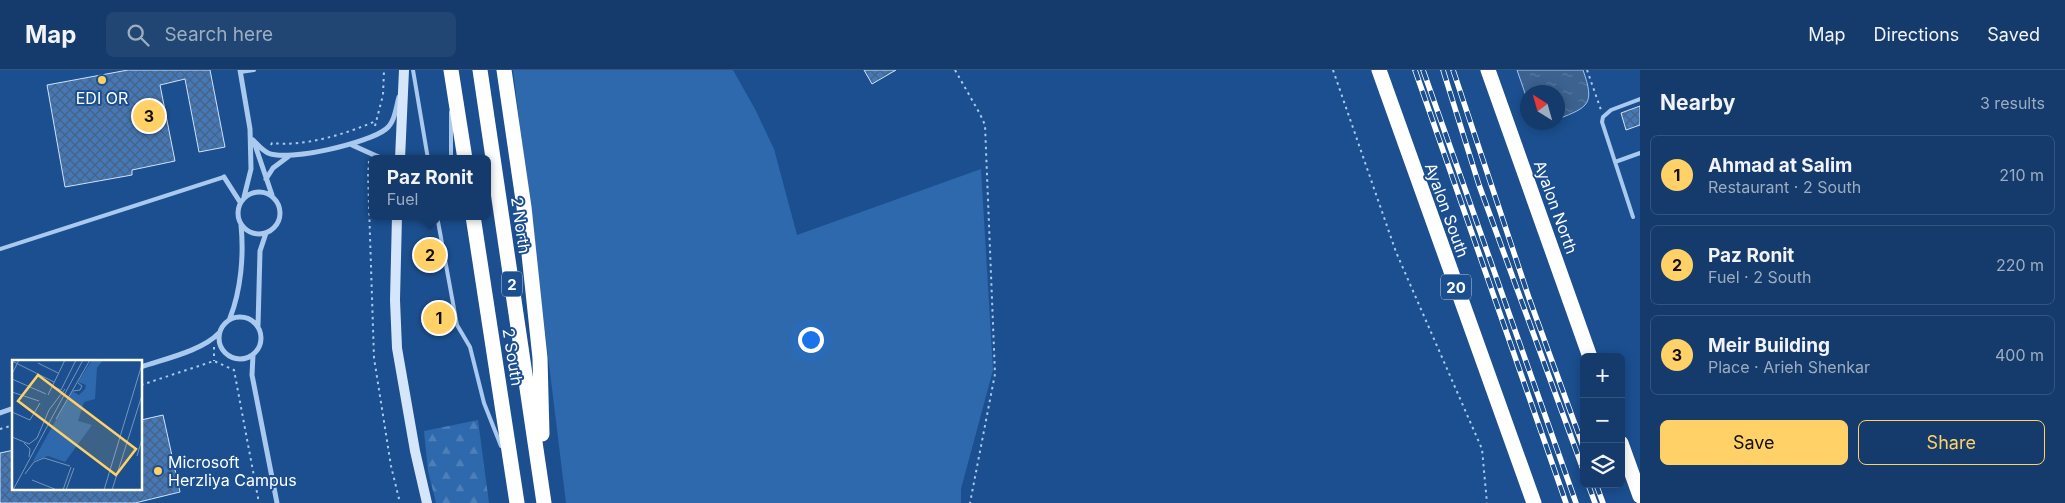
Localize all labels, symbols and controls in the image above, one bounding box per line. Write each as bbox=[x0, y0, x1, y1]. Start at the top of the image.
search box bbox=[106, 12, 456, 57]
text: Map bbox=[25, 20, 76, 49]
icon: search bbox=[124, 21, 152, 49]
text: Search here bbox=[164, 23, 273, 46]
text: Map bbox=[1808, 24, 1846, 45]
text: Directions bbox=[1874, 24, 1959, 45]
text: Saved bbox=[1987, 24, 2040, 45]
marker: EDI OR bbox=[96, 74, 108, 86]
north arrow bbox=[1520, 85, 1565, 130]
place label: EDI OR bbox=[76, 88, 128, 108]
text: Nearby bbox=[1660, 90, 1735, 115]
text: 3 results bbox=[1980, 93, 2045, 113]
pin: 3 bbox=[133, 97, 165, 135]
text: Ahmad at Salim bbox=[1708, 154, 1852, 177]
popup bbox=[369, 155, 491, 220]
street label: Ayalon North bbox=[1530, 158, 1582, 256]
street label: Ayalon South bbox=[1421, 160, 1473, 260]
text: 1 bbox=[1674, 165, 1680, 185]
text: 210 m bbox=[1999, 165, 2044, 185]
text: Paz Ronit bbox=[387, 166, 473, 189]
text: Restaurant · 2 South bbox=[1708, 177, 1861, 197]
text: Fuel bbox=[387, 189, 418, 209]
street label: 2 North bbox=[507, 195, 535, 255]
pin: 2 bbox=[414, 236, 446, 274]
text: Paz Ronit bbox=[1708, 244, 1794, 267]
text: 2 bbox=[1672, 255, 1682, 275]
text: 220 m bbox=[1996, 255, 2044, 275]
text: Fuel · 2 South bbox=[1708, 267, 1811, 287]
road number: 2 bbox=[502, 272, 522, 296]
road number: 20 bbox=[1441, 274, 1471, 300]
pin: 1 bbox=[423, 299, 455, 337]
street label: 2 South bbox=[499, 327, 527, 387]
your location bbox=[798, 327, 824, 353]
text: Meir Building bbox=[1708, 334, 1830, 357]
text: 3 bbox=[1672, 345, 1682, 365]
text: 400 m bbox=[1995, 345, 2044, 365]
map controls bbox=[1580, 353, 1625, 488]
button: + bbox=[1580, 353, 1625, 398]
text: Place · Arieh Shenkar bbox=[1708, 357, 1870, 377]
inset map bbox=[12, 360, 142, 490]
button: − bbox=[1580, 398, 1625, 443]
button: Save bbox=[1660, 420, 1848, 465]
button: Share bbox=[1858, 420, 2045, 465]
button: layers bbox=[1580, 443, 1625, 488]
place label: Microsoft Herzliya Campus bbox=[168, 452, 297, 490]
marker: Microsoft Herzliya Campus bbox=[152, 465, 164, 477]

